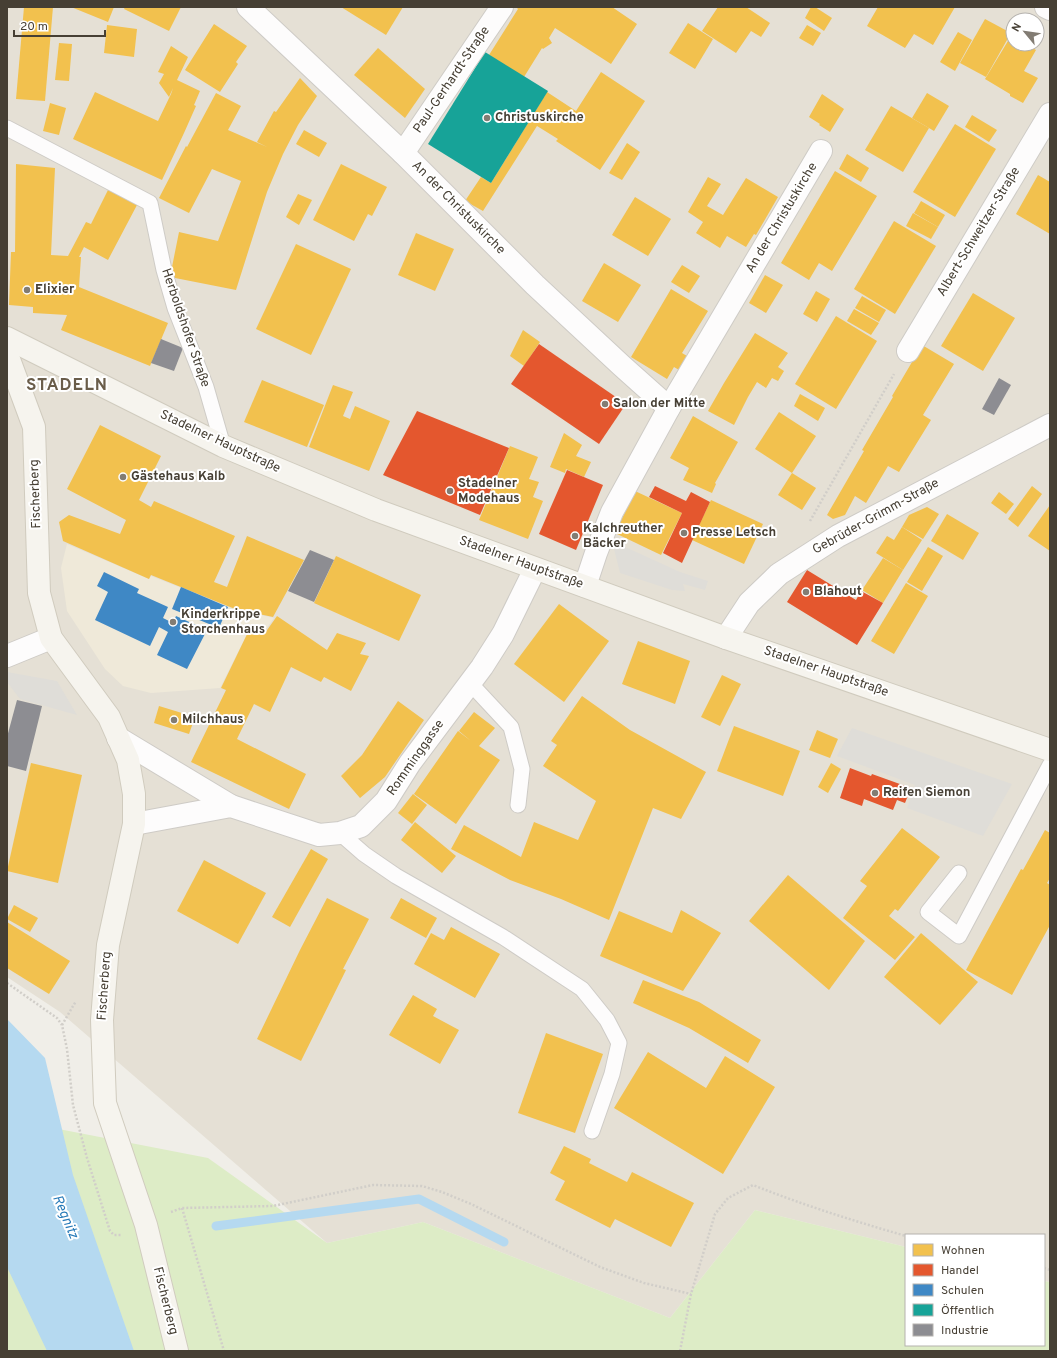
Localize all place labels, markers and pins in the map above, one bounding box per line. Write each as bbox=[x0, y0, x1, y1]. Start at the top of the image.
place label: Christuskirche bbox=[495, 110, 584, 126]
marker: Christuskirche bbox=[482, 113, 492, 123]
place label: Elixier bbox=[35, 282, 75, 298]
marker: Elixier bbox=[22, 285, 32, 295]
place label: Salon der Mitte bbox=[613, 396, 705, 412]
marker: Salon der Mitte bbox=[600, 399, 610, 409]
place label: Gästehaus Kalb bbox=[131, 469, 225, 485]
marker: Gästehaus Kalb bbox=[118, 472, 128, 482]
place label: Stadelner Modehaus bbox=[458, 476, 520, 507]
marker: Stadelner Modehaus bbox=[445, 486, 455, 496]
place label: Kalchreuther Bäcker bbox=[583, 521, 664, 552]
place label: Presse Letsch bbox=[692, 525, 776, 541]
marker: Presse Letsch bbox=[679, 528, 689, 538]
marker: Kalchreuther Bäcker bbox=[570, 531, 580, 541]
place label: Blahout bbox=[814, 584, 862, 600]
marker: Blahout bbox=[801, 587, 811, 597]
place label: Kinderkrippe Storchenhaus bbox=[181, 607, 265, 638]
marker: Kinderkrippe Storchenhaus bbox=[168, 617, 178, 627]
place label: Milchhaus bbox=[182, 712, 244, 728]
marker: Milchhaus bbox=[169, 715, 179, 725]
place label: Reifen Siemon bbox=[883, 785, 970, 801]
marker: Reifen Siemon bbox=[870, 788, 880, 798]

